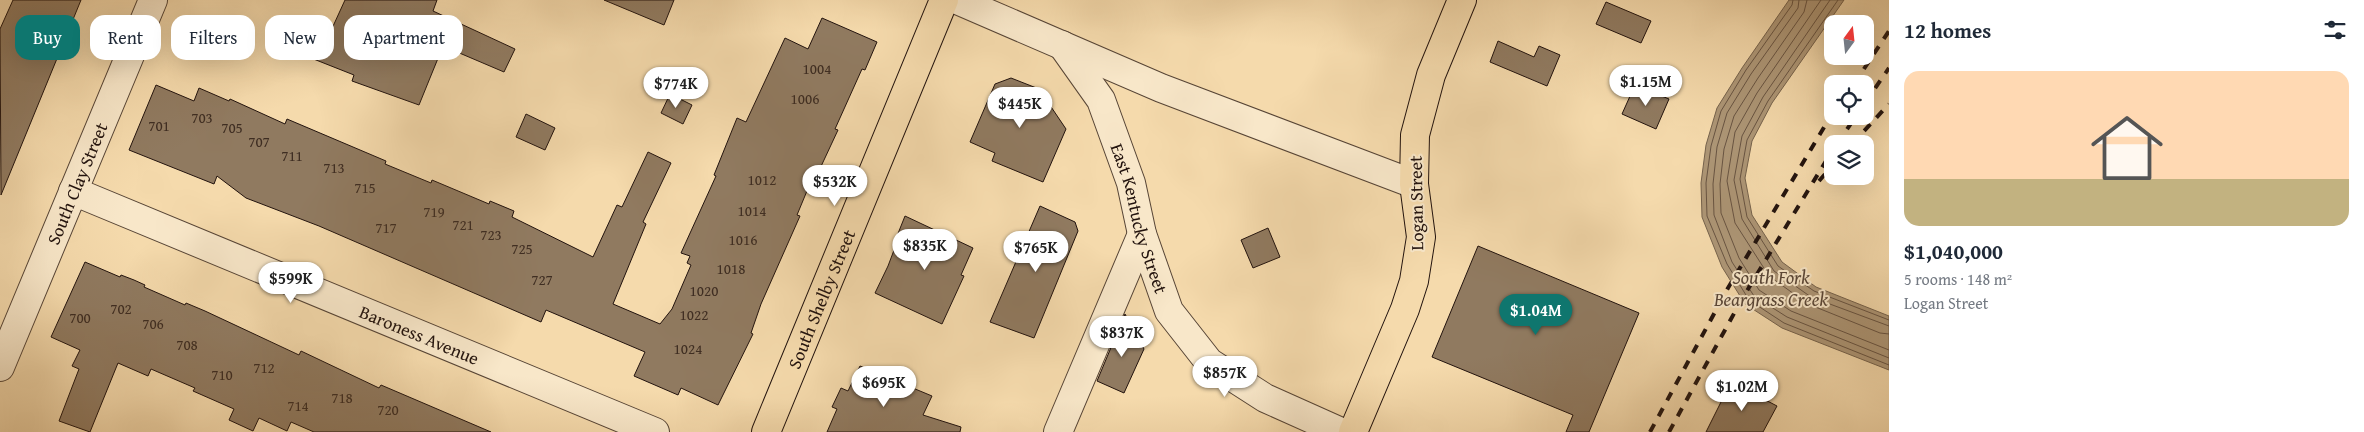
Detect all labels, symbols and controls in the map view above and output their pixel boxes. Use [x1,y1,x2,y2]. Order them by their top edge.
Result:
chip: Buy [15,15,80,60]
chip: Rent [90,15,161,60]
chip: Filters [171,15,255,60]
chip: New [265,15,334,60]
chip: Apartment [344,15,463,60]
north arrow [1824,15,1874,65]
map controls [1824,15,1874,185]
text: 12 homes [1904,15,1991,46]
icon: filters [2321,16,2349,44]
house number: 1004 [803,58,831,79]
pin: $1.15M [1605,64,1687,107]
pin: $774K [641,66,711,109]
text: $1.15M [1620,69,1672,93]
text: $774K [654,71,698,95]
button: locate [1824,75,1874,125]
pin: $445K [985,86,1055,129]
house number: 1006 [791,88,819,109]
text: $445K [998,91,1042,115]
icon: home [2082,103,2172,193]
house number: 703 [191,107,213,128]
house number: 701 [148,115,170,136]
house number: 705 [221,117,243,138]
street label: South Clay Street [39,118,114,249]
house number: 707 [248,131,270,152]
button: layers [1824,135,1874,185]
street label: East Kentucky Street [1104,139,1175,298]
house number: 711 [281,145,303,166]
street label: Logan Street [1402,155,1430,251]
house number: 713 [323,157,345,178]
pin: $532K [800,164,870,207]
house number: 1012 [748,169,776,190]
text: $532K [813,169,857,193]
house number: 715 [354,177,376,198]
house number: 1014 [738,200,766,221]
house number: 719 [423,201,445,222]
house number: 721 [452,214,474,235]
house number: 717 [375,217,397,238]
house number: 723 [480,224,502,245]
street label: South Shelby Street [780,225,862,373]
pin: $835K [890,228,960,271]
house number: 1016 [729,229,757,250]
pin: $765K [1001,230,1071,273]
text: $835K [903,233,947,257]
text: $765K [1014,235,1058,259]
text: $1,040,000 [1904,236,2003,267]
house number: 725 [511,238,533,259]
house number: 1018 [717,258,745,279]
pin: $599K [256,262,326,304]
water label: South Fork Beargrass Creek [1713,263,1828,313]
text: $599K [269,266,313,290]
text: 5 rooms · 148 m² [1904,267,2012,291]
house number: 727 [531,269,553,290]
house number: 1020 [690,280,718,301]
text: Logan Street [1904,291,1988,315]
pin: $1.04M [1495,294,1577,336]
house number: 702 [110,298,132,319]
street label: Baroness Avenue [356,298,483,371]
text: $1.04M [1510,298,1562,322]
house number: 1022 [680,304,708,325]
house number: 700 [69,307,91,328]
house number: 706 [142,313,164,334]
pin: $837K [1087,316,1157,358]
text: $837K [1100,320,1144,344]
house number: 708 [176,334,198,355]
house number: 1024 [674,338,702,359]
pin: $857K [1190,356,1260,398]
house number: 712 [253,357,275,378]
text: $857K [1203,360,1247,384]
house number: 710 [211,364,233,385]
pin: $695K [849,366,919,408]
text: $695K [862,370,906,394]
pin: $1.02M [1701,370,1783,412]
text: $1.02M [1716,374,1768,398]
house number: 718 [331,387,353,408]
house number: 714 [287,395,309,416]
house number: 720 [377,399,399,420]

